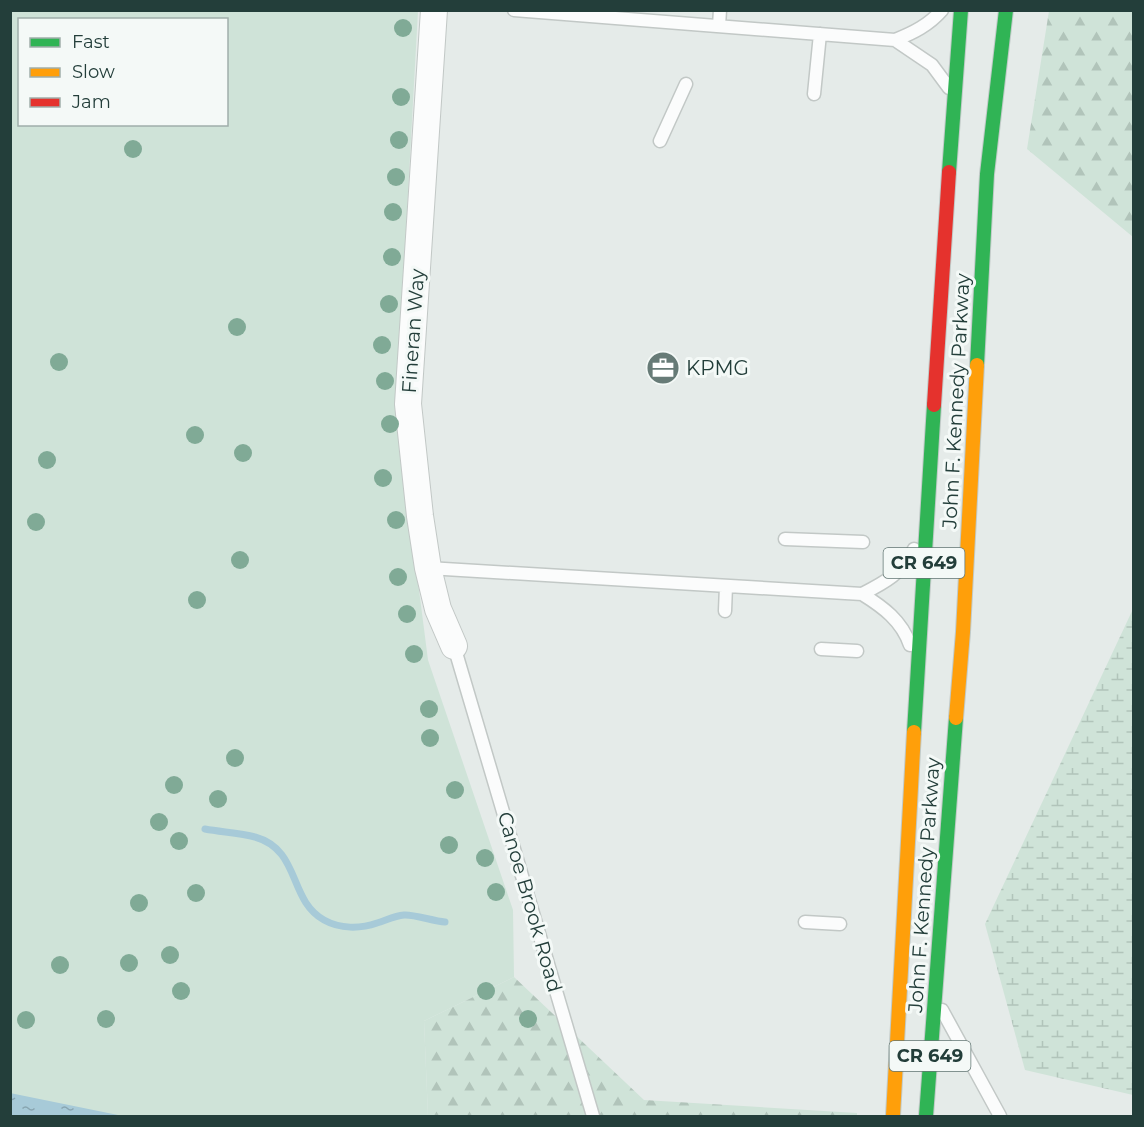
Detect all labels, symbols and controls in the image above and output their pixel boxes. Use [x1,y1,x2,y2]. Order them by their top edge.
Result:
legend [18,18,228,126]
text: Fast [72,31,110,53]
text: Slow [72,61,115,83]
text: Jam [71,91,111,113]
street label: Fineran Way [397,268,429,394]
street label: John F. Kennedy Parkway [937,272,975,530]
office icon: KPMG [645,350,681,386]
place label: KPMG [686,356,749,380]
road number: CR 649 [884,548,964,578]
street label: John F. Kennedy Parkway [903,756,945,1014]
street label: Canoe Brook Road [493,809,567,995]
road number: CR 649 [890,1041,970,1071]

